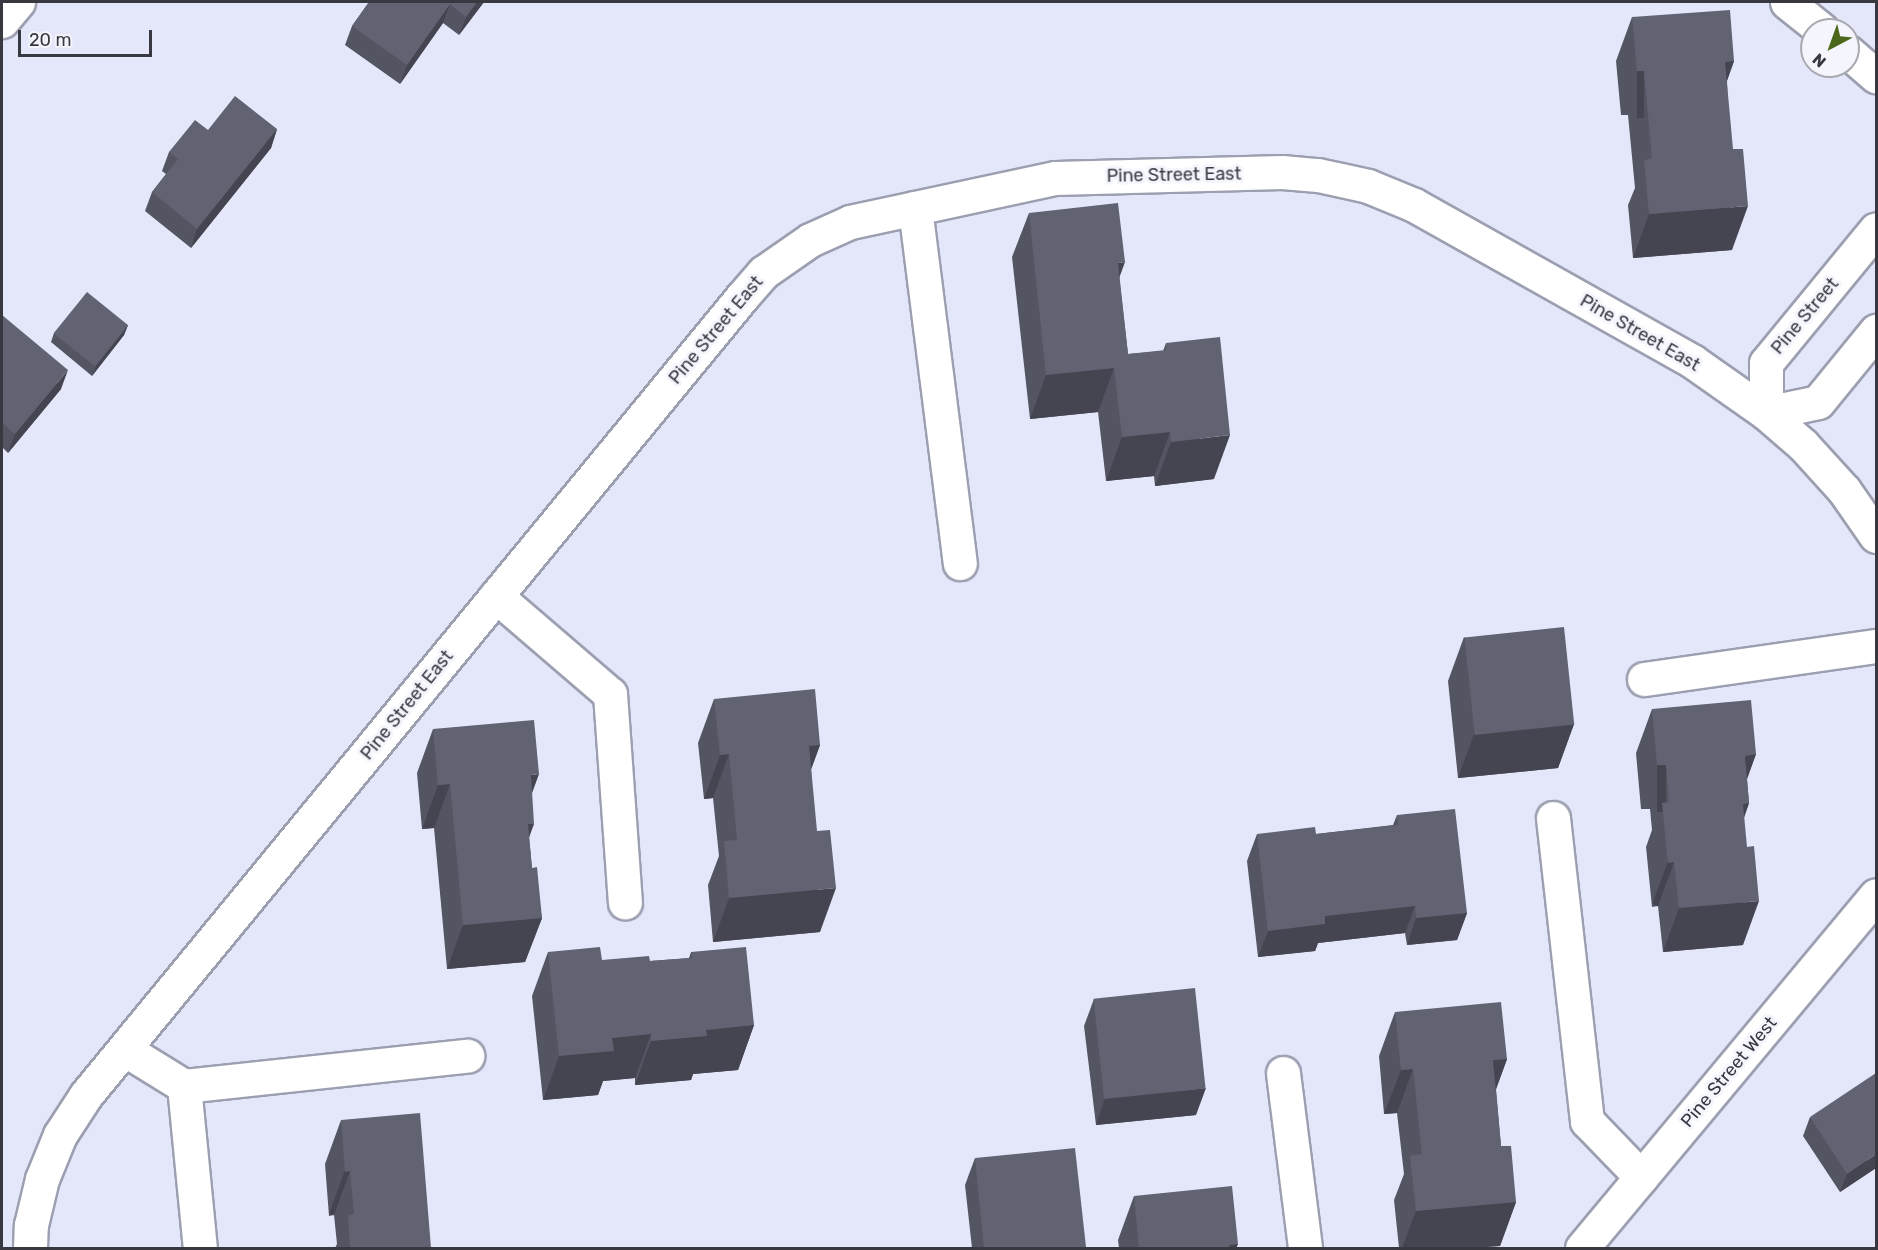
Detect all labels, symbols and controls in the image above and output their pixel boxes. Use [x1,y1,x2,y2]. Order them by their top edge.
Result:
scale bar [21,18,154,56]
north arrow [1800,18,1860,78]
text: 20 m [29,29,71,51]
text: N [1809,50,1830,71]
street label: Pine Street East [1106,163,1242,187]
street label: Pine Street East [664,271,768,389]
street label: Pine Street [1767,273,1843,359]
street label: Pine Street East [1576,290,1704,376]
street label: Pine Street East [356,646,458,764]
street label: Pine Street West [1676,1012,1782,1132]

